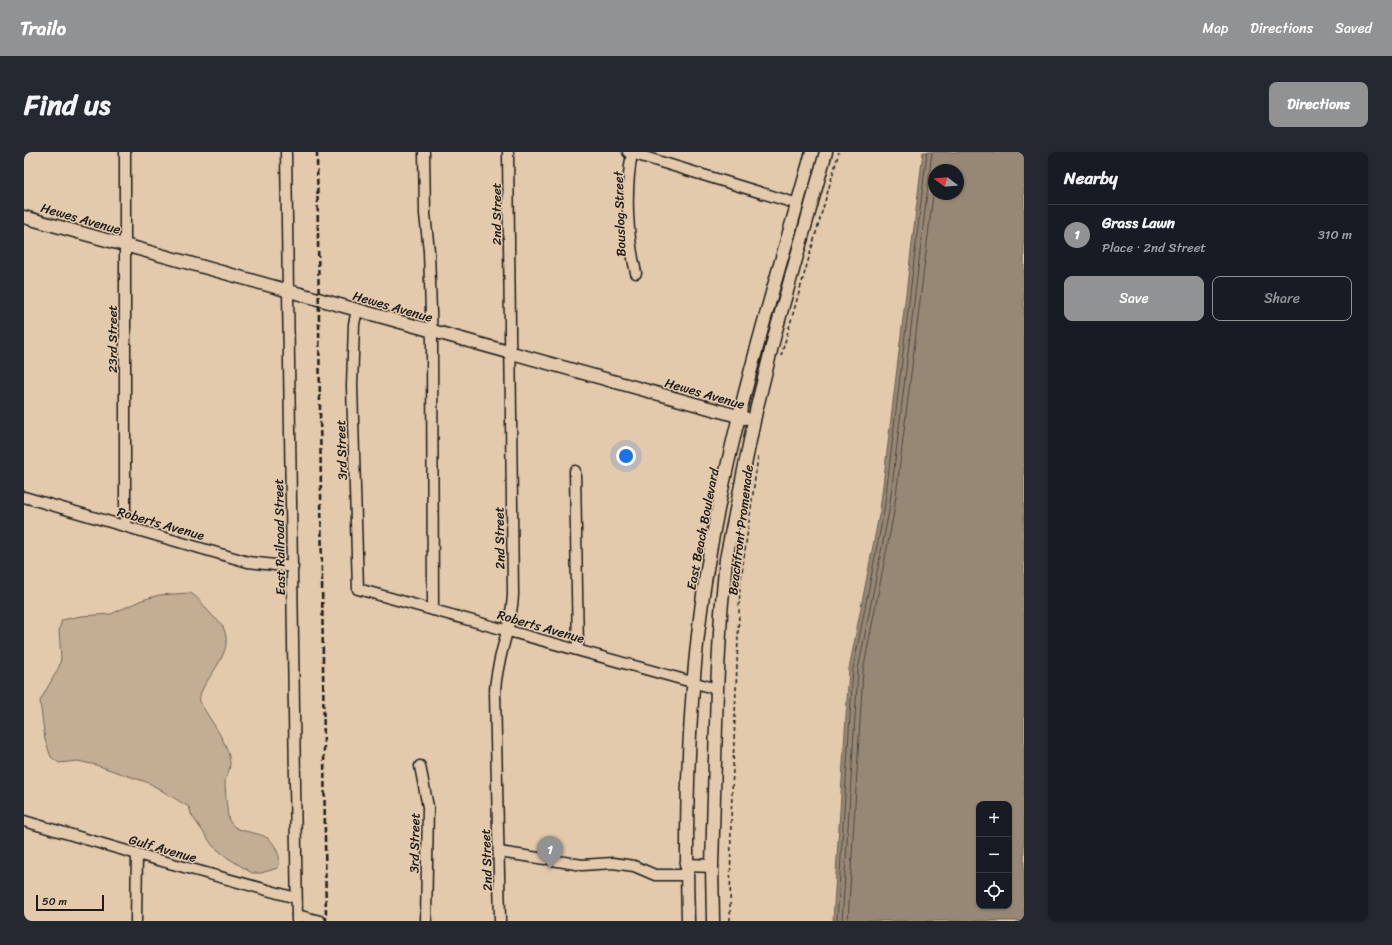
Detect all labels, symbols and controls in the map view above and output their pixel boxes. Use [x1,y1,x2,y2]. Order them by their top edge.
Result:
text: Trailo [20,12,66,45]
text: Map [1202,16,1228,41]
text: Directions [1250,16,1313,41]
text: Saved [1335,16,1372,41]
text: Find us [24,80,111,129]
button: Directions [1269,82,1368,127]
text: Nearby [1064,163,1118,193]
north arrow [928,164,964,200]
street label: Bouslog Street [606,170,632,257]
street label: 2nd Street [485,182,508,245]
street label: Hewes Avenue [38,196,124,241]
text: Grass Lawn [1102,210,1175,236]
text: 1 [1074,223,1080,246]
text: 310 m [1318,223,1352,246]
text: Place · 2nd Street [1102,236,1206,259]
button: Save [1064,276,1204,321]
button: Share [1212,276,1352,321]
street label: Hewes Avenue [350,284,436,329]
street label: 23rd Street [101,305,124,373]
street label: Hewes Avenue [662,371,748,416]
street label: 3rd Street [329,419,354,481]
your location [616,446,636,466]
street label: Beachfront Promenade [721,463,760,597]
street label: East Beach Boulevard [679,465,726,592]
street label: East Railroad Street [267,478,292,595]
street label: Roberts Avenue [115,500,207,547]
street label: 2nd Street [487,506,512,569]
street label: Roberts Avenue [495,603,587,650]
map controls [976,801,1012,909]
button: + [976,801,1012,837]
street label: 3rd Street [402,812,427,873]
street label: Gulf Avenue [126,828,200,869]
street label: 2nd Street [474,828,499,892]
pin: 1 [537,836,563,869]
button: − [976,837,1012,873]
button: locate [976,873,1012,909]
text: 50 m [42,892,67,911]
scale bar [36,893,104,912]

